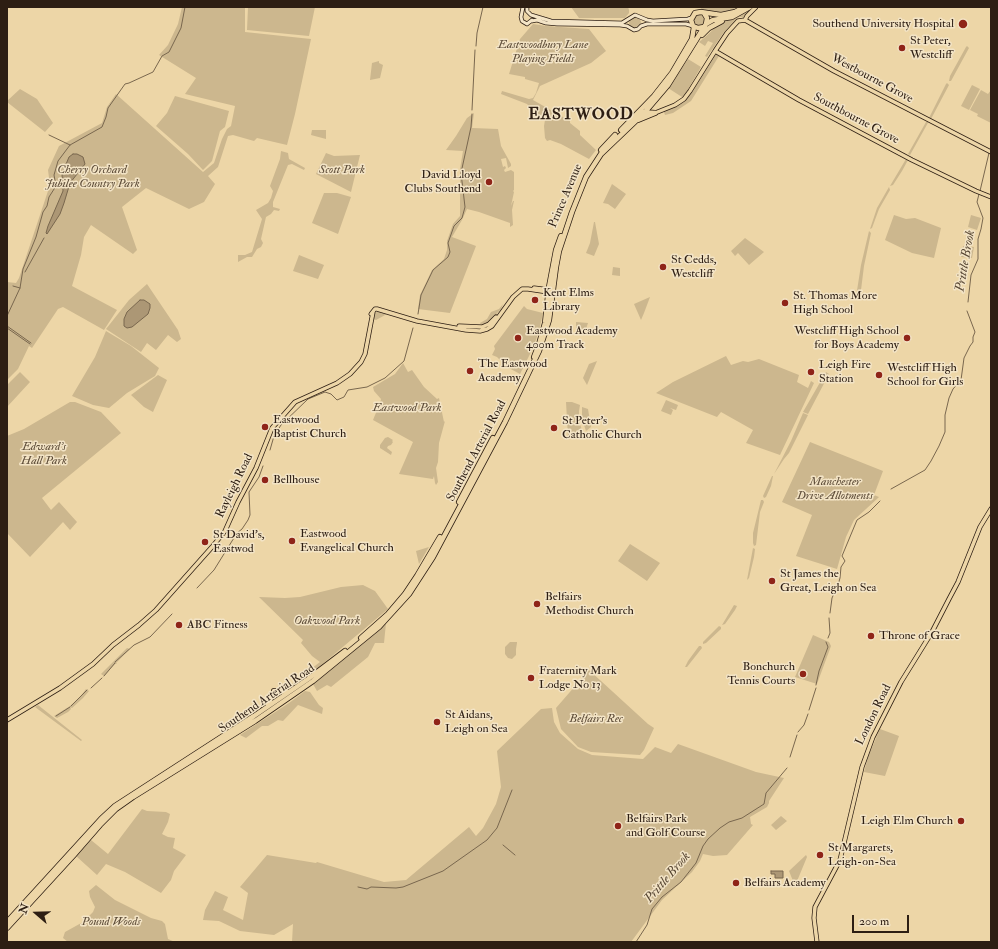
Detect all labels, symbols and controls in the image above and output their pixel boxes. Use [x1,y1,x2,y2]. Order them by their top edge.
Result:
place label: Southend University Hospital [812,17,954,31]
marker: Southend University Hospital [957,18,969,30]
place label: St Peter, Westcliff [910,34,952,62]
park label: Eastwoodbury Lane Playing Fields [498,38,588,66]
marker: St Peter, Westcliff [897,43,907,53]
street label: Westbourne Grove [829,51,915,107]
street label: Southbourne Grove [811,90,901,148]
district label: EASTWOOD [528,106,634,126]
street label: Prince Avenue [546,162,586,230]
park label: Cherry Orchard Jubilee Country Park [44,163,140,191]
park label: Scott Park [319,163,365,177]
place label: David Lloyd Clubs Southend [405,168,481,196]
marker: David Lloyd Clubs Southend [484,177,494,187]
water label: Prittle Brook [953,229,979,293]
place label: St Cedds, Westcliff [671,253,717,281]
marker: St Cedds, Westcliff [658,262,668,272]
place label: Kent Elms Library [543,286,594,314]
place label: St. Thomas More High School [793,289,877,317]
marker: Kent Elms Library [530,295,540,305]
marker: St. Thomas More High School [780,298,790,308]
place label: Eastwood Academy 400m Track [526,324,618,352]
place label: Westcliff High School for Boys Academy [794,324,899,352]
marker: Eastwood Academy 400m Track [513,333,523,343]
marker: Westcliff High School for Boys Academy [902,333,912,343]
place label: The Eastwood Academy [478,357,547,385]
place label: Leigh Fire Station [819,358,871,386]
place label: Westcliff High School for Girls [887,361,963,389]
marker: The Eastwood Academy [465,366,475,376]
marker: Leigh Fire Station [806,367,816,377]
marker: Westcliff High School for Girls [874,370,884,380]
street label: Southend Arterial Road [444,398,510,504]
park label: Eastwood Park [372,401,442,415]
place label: Eastwood Baptist Church [273,413,346,441]
place label: St Peter's Catholic Church [562,414,642,442]
marker: Eastwood Baptist Church [260,422,270,432]
marker: St Peter's Catholic Church [549,423,559,433]
park label: Edward's Hall Park [21,440,67,468]
street label: Rayleigh Road [213,452,257,520]
place label: Bellhouse [273,473,319,487]
marker: Bellhouse [260,475,270,485]
park label: Manchester Drive Allotments [797,475,873,503]
place label: Eastwood Evangelical Church [300,527,394,555]
place label: St David's, Eastwod [213,528,265,556]
marker: Eastwood Evangelical Church [287,536,297,546]
marker: St David's, Eastwod [200,537,210,547]
place label: St James the Great, Leigh on Sea [780,567,876,595]
marker: St James the Great, Leigh on Sea [767,576,777,586]
place label: Belfairs Methodist Church [545,590,634,618]
marker: Belfairs Methodist Church [532,599,542,609]
park label: Oakwood Park [294,614,360,628]
place label: ABC Fitness [187,618,248,632]
marker: ABC Fitness [174,620,184,630]
place label: Throne of Grace [879,629,960,643]
marker: Throne of Grace [866,631,876,641]
place label: Bonchurch Tennis Courts [727,660,795,688]
street label: Southend Arterial Road [216,662,318,736]
place label: Fraternity Mark Lodge No 13 [539,664,617,692]
marker: Bonchurch Tennis Courts [798,669,808,679]
marker: Fraternity Mark Lodge No 13 [526,673,536,683]
street label: London Road [853,682,895,748]
place label: St Aidans, Leigh on Sea [445,708,508,736]
park label: Belfairs Rec [569,712,623,726]
marker: St Aidans, Leigh on Sea [432,717,442,727]
place label: Belfairs Park and Golf Course [626,812,705,840]
place label: Leigh Elm Church [861,814,953,828]
marker: Leigh Elm Church [956,816,966,826]
marker: Belfairs Park and Golf Course [613,821,623,831]
place label: St Margarets, Leigh-on-Sea [828,841,896,869]
water label: Prittle Brook [642,849,694,907]
marker: St Margarets, Leigh-on-Sea [815,850,825,860]
place label: Belfairs Academy [744,876,826,890]
marker: Belfairs Academy [731,878,741,888]
north arrow [16,893,56,933]
text: N [16,902,32,916]
scale bar [854,907,911,933]
text: 200 m [859,914,889,929]
park label: Pound Woods [82,915,140,929]

